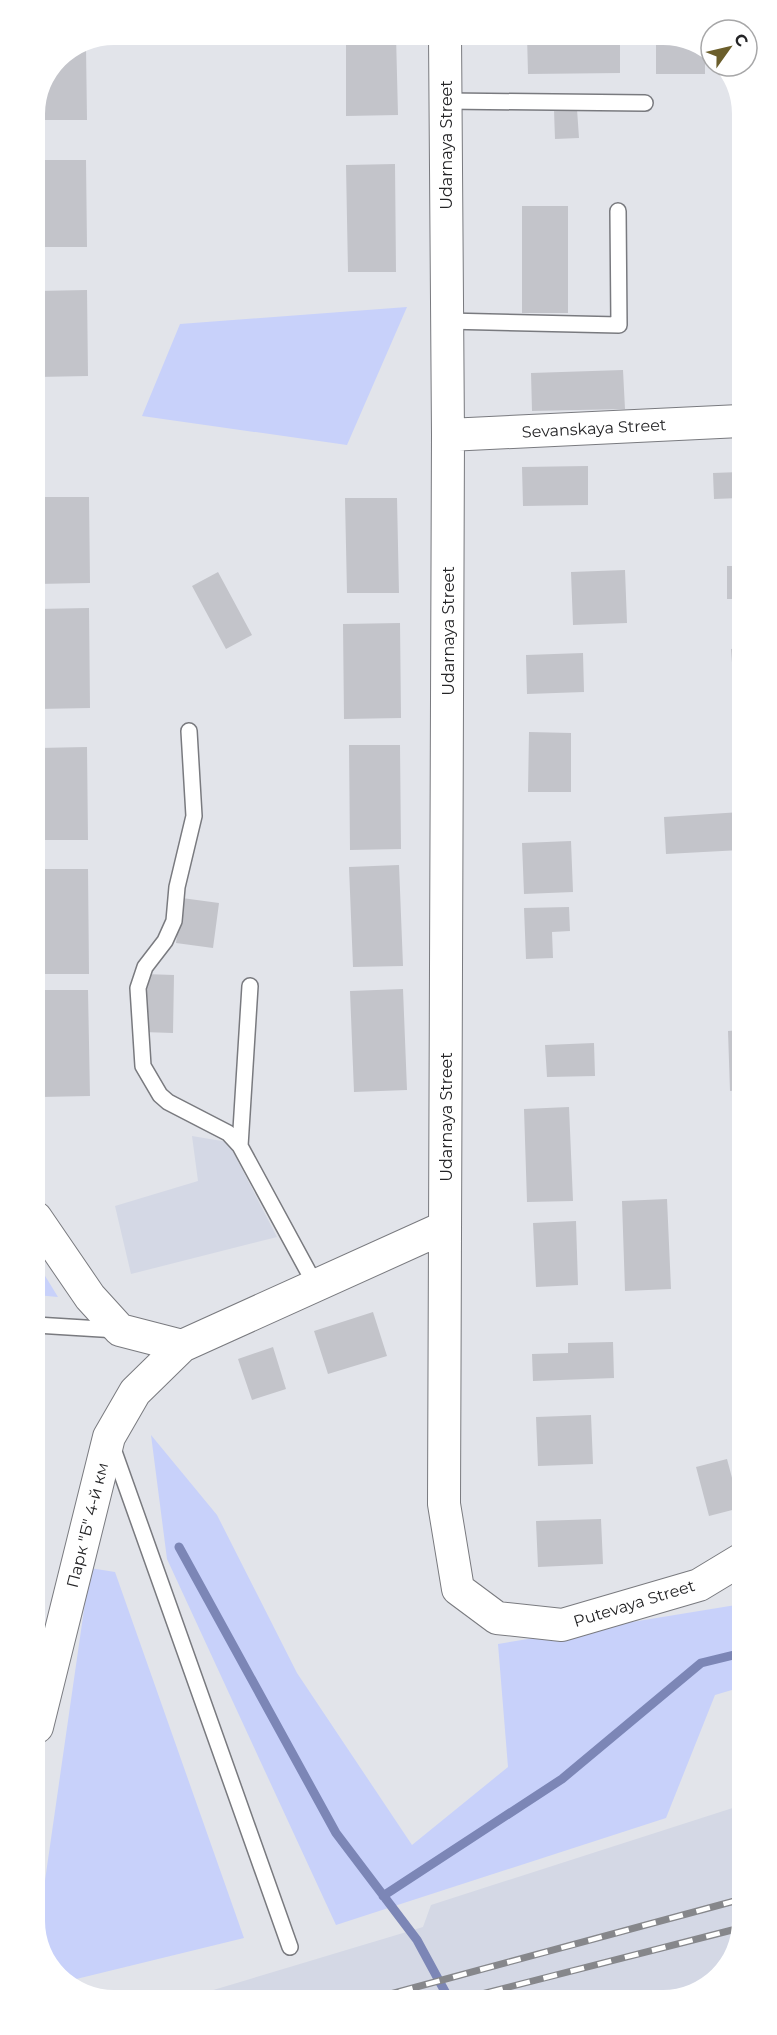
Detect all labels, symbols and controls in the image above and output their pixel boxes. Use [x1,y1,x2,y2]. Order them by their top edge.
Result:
north arrow [699,18,759,78]
text: С [730,30,752,50]
street label: Udarnaya Street [437,80,456,210]
street label: Sevanskaya Street [521,415,667,442]
street label: Udarnaya Street [439,566,458,696]
street label: Udarnaya Street [437,1052,456,1182]
street label: Парк "Б" 4-й км [63,1461,112,1590]
street label: Putevaya Street [571,1576,698,1631]

